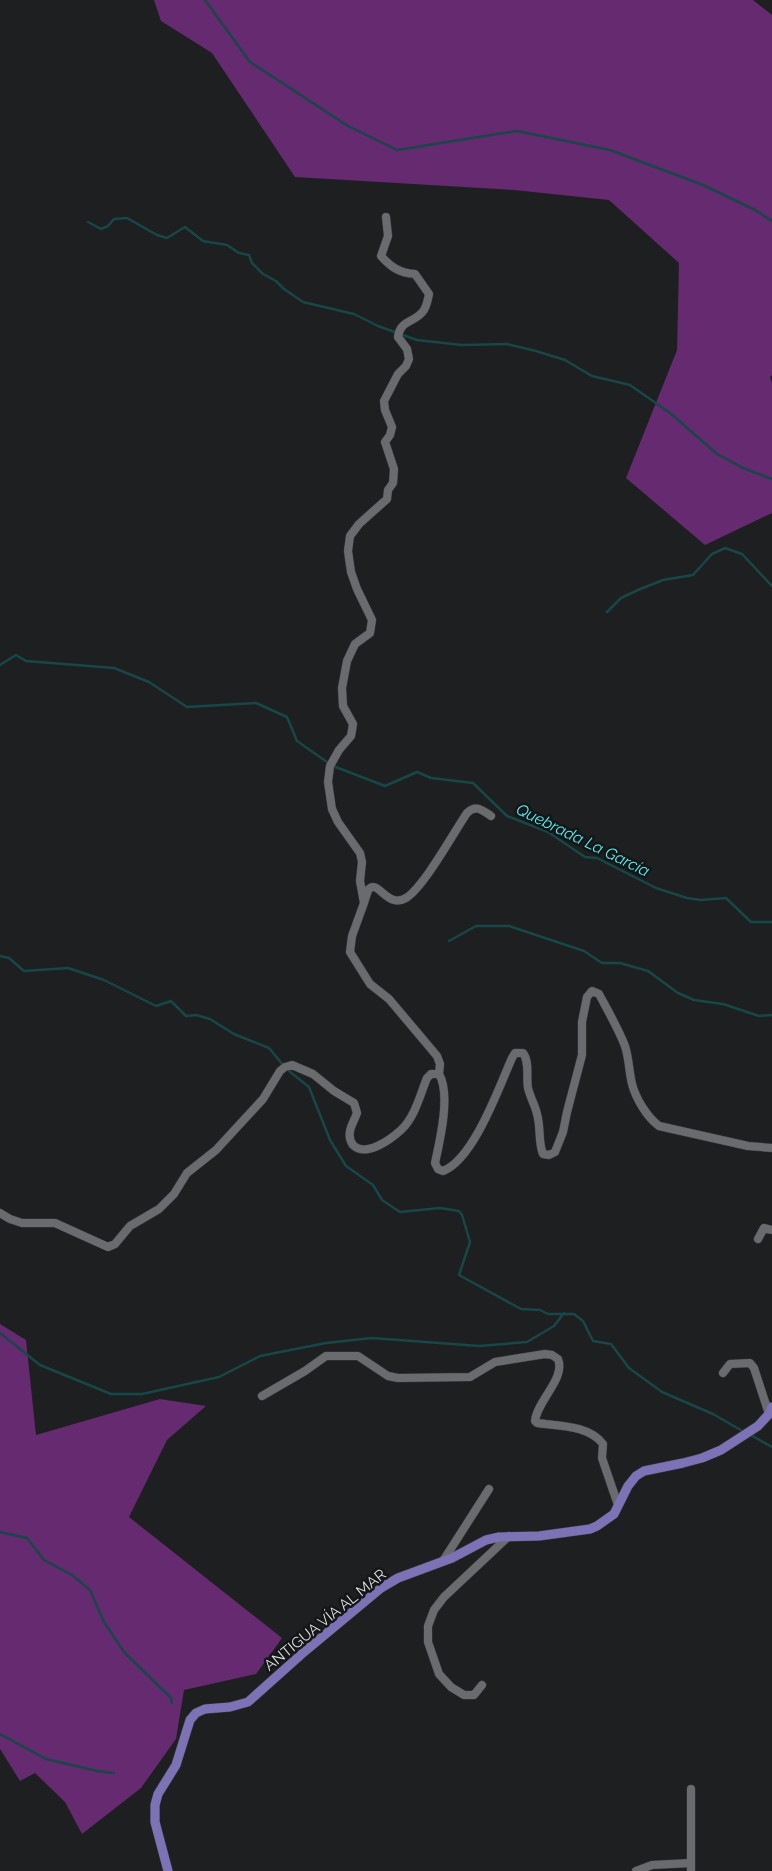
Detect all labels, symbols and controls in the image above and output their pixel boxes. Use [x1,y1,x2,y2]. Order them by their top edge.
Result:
water label: Quebrada La García [513,799,653,881]
street label: ANTIGUA VÍA AL MAR [260,1565,390,1675]

